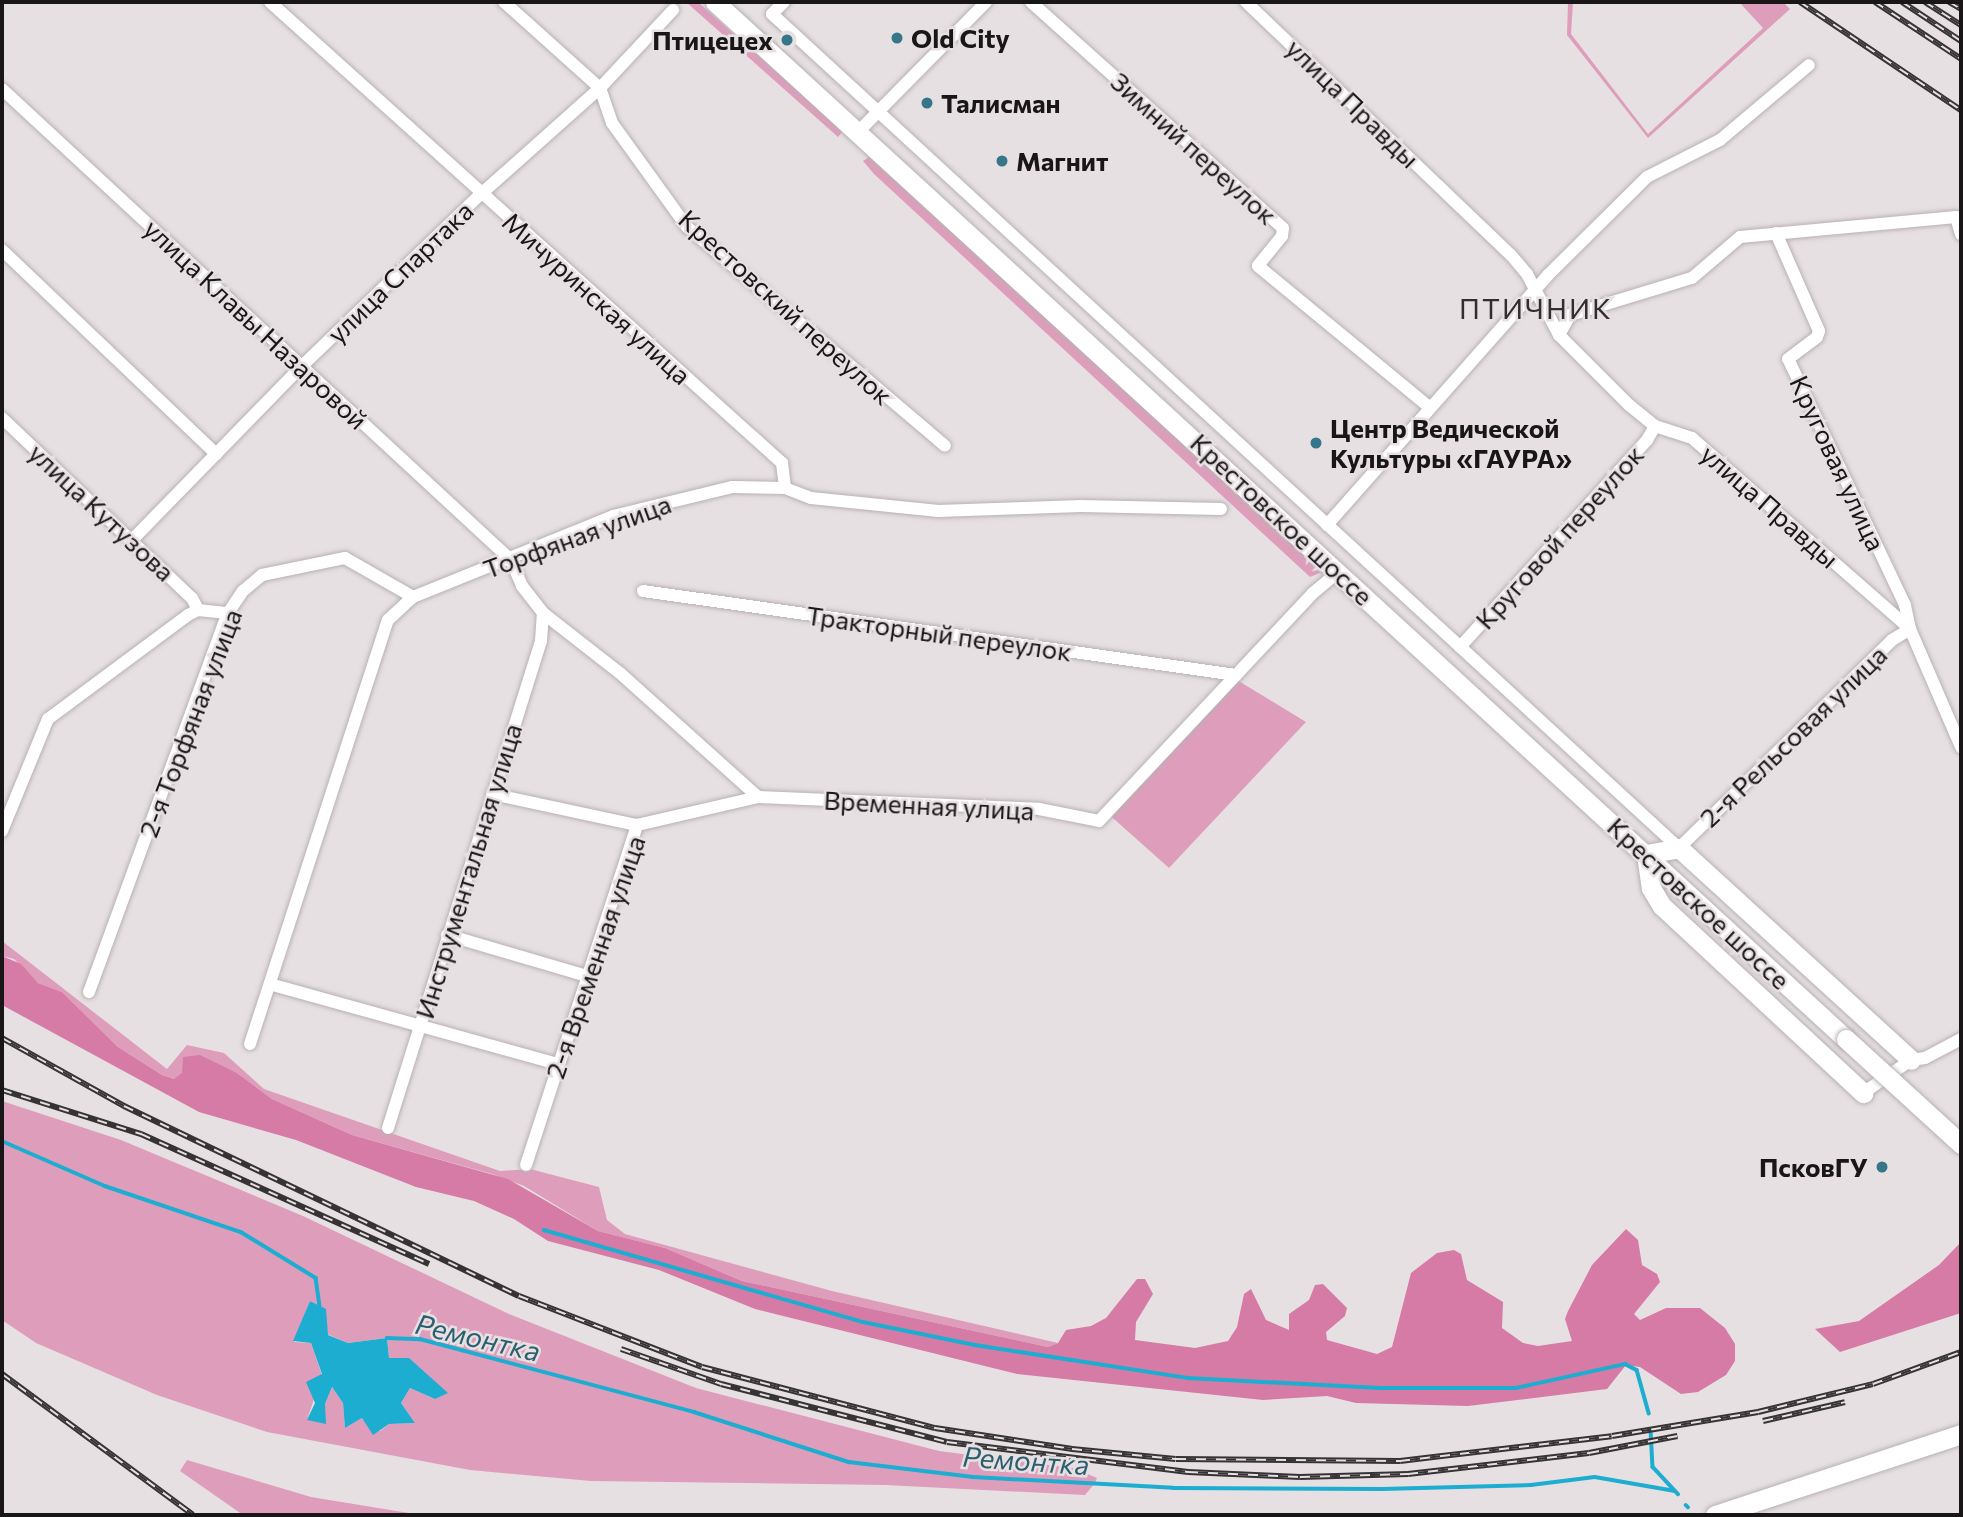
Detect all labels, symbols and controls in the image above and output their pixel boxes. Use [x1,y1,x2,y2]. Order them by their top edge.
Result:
place label: Old City [911,22,1010,54]
place label: Птицецех [652,24,773,56]
marker: Old City [889,30,905,46]
marker: Птицецех [779,32,795,48]
street label: улица Правды [1280,32,1426,174]
street label: Зимний переулок [1105,65,1283,231]
place label: Талисман [941,87,1061,119]
marker: Талисман [919,95,935,111]
place label: Магнит [1016,145,1109,177]
marker: Магнит [994,153,1010,169]
street label: улица Спартака [321,195,479,349]
street label: Крестовский переулок [673,203,899,411]
street label: Мичуринская улица [497,205,697,391]
street label: улица Клавы Назаровой [138,212,374,436]
district label: ПТИЧНИК [1460,291,1612,325]
street label: Круговая улица [1784,371,1892,555]
place label: Центр Ведической Культуры «ГАУРА» [1330,412,1572,474]
street label: Крестовское шоссе [1184,427,1380,611]
marker: Центр Ведической Культуры «ГАУРА» [1308,435,1324,451]
street label: улица Кутузова [23,437,181,587]
street label: улица Правды [1695,438,1845,574]
street label: Круговой переулок [1468,439,1650,635]
street label: Торфяная улица [479,488,675,584]
street label: Тракторный переулок [804,599,1074,667]
street label: 2-я Торфяная улица [132,605,248,841]
street label: 2-я Рельсовая улица [1693,639,1893,833]
street label: Инструментальная улица [408,720,528,1022]
street label: Временная улица [823,784,1035,826]
street label: Крестовское шоссе [1601,811,1797,995]
street label: 2-я Временная улица [539,831,651,1083]
place label: ПсковГУ [1759,1151,1868,1183]
marker: ПсковГУ [1874,1159,1890,1175]
water label: Ремонтка [412,1306,544,1368]
water label: Ремонтка [961,1439,1091,1481]

